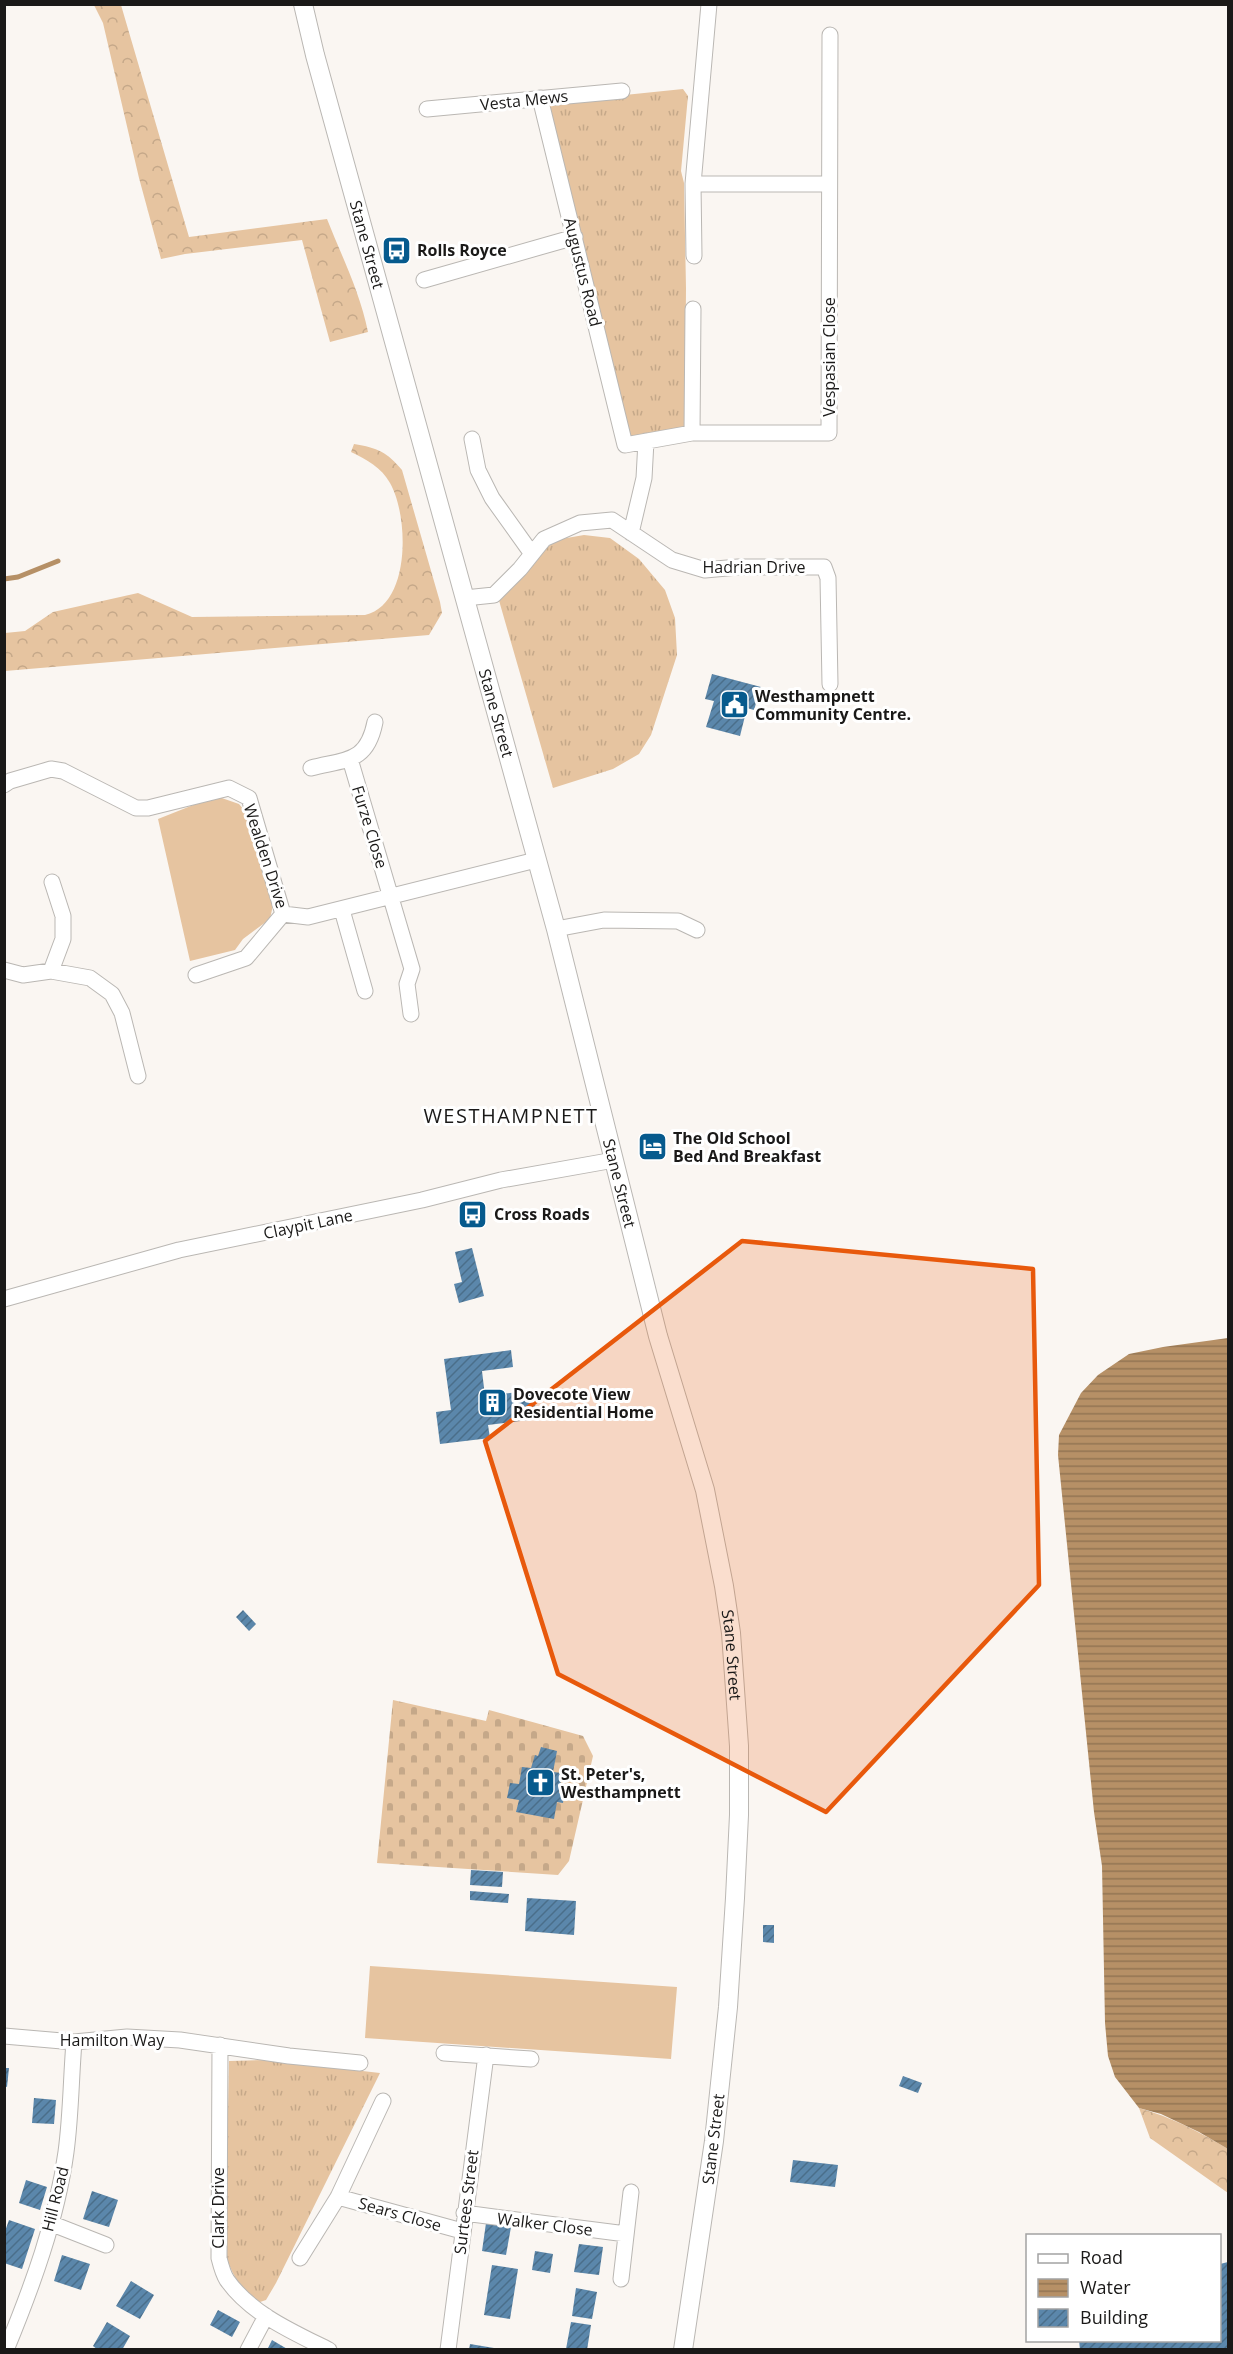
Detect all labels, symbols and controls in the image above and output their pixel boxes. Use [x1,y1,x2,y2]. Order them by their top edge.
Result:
street label: Vesta Mews [479,84,569,116]
street label: Stane Street [345,198,390,292]
street label: Augustus Road [559,215,607,329]
bus stop icon: Rolls Royce [380,234,412,266]
place label: Rolls Royce [417,239,507,261]
street label: Vespasian Close [818,297,840,417]
street label: Hadrian Drive [702,556,806,578]
street label: Stane Street [474,666,519,760]
place label: Westhampnett Community Centre. [755,685,911,725]
public building icon: Westhampnett Community Centre. [718,689,750,721]
street label: Furze Close [347,783,393,871]
street label: Wealden Drive [239,801,293,911]
district label: WESTHAMPNETT [423,1102,599,1129]
place label: The Old School Bed And Breakfast [673,1127,821,1167]
hotel icon: The Old School Bed And Breakfast [636,1131,668,1163]
street label: Stane Street [598,1136,641,1230]
bus stop icon: Cross Roads [457,1198,489,1230]
place label: Cross Roads [494,1203,590,1225]
street label: Claypit Lane [261,1204,355,1244]
place label: Dovecote View Residential Home [513,1383,654,1423]
building icon: Dovecote View Residential Home [476,1387,508,1419]
street label: Stane Street [717,1608,747,1701]
place label: St. Peter's, Westhampnett [561,1763,681,1803]
church icon: St. Peter's, Westhampnett [524,1767,556,1799]
street label: Hamilton Way [60,2029,165,2051]
street label: Stane Street [697,2092,729,2186]
street label: Surtees Street [449,2148,483,2256]
street label: Hill Road [36,2164,74,2234]
street label: Clark Drive [207,2167,229,2249]
street label: Sears Close [356,2192,444,2236]
street label: Walker Close [496,2207,594,2241]
legend [1026,2234,1221,2342]
text: Road [1080,2245,1123,2269]
text: Water [1080,2275,1131,2299]
text: Building [1080,2305,1148,2329]

